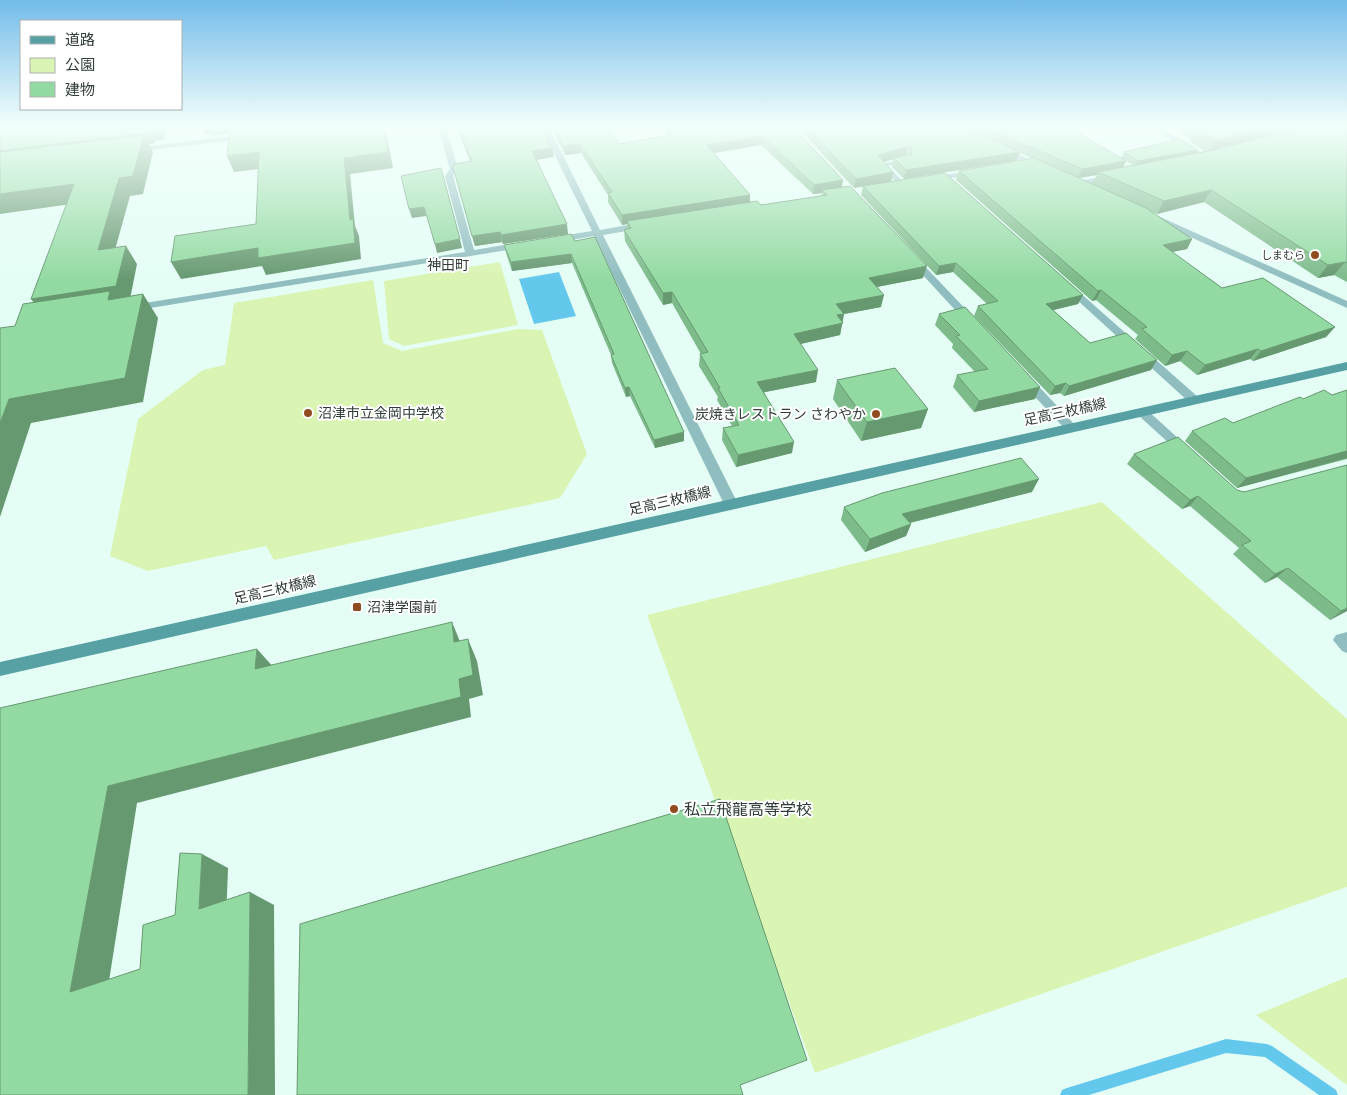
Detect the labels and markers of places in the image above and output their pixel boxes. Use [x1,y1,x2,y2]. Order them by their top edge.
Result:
place label: しまむら [1261,249,1305,262]
marker: しまむら [1309,249,1321,261]
place label: 沼津市立金岡中学校 [318,405,444,422]
place label: 炭焼きレストラン さわやか [695,406,866,423]
marker: 沼津市立金岡中学校 [302,407,314,419]
marker: 炭焼きレストラン さわやか [870,408,882,420]
place label: 沼津学園前 [367,599,437,616]
marker: 沼津学園前 [351,601,363,613]
place label: 私立飛龍高等学校 [684,800,812,819]
marker: 私立飛龍高等学校 [668,803,680,815]

